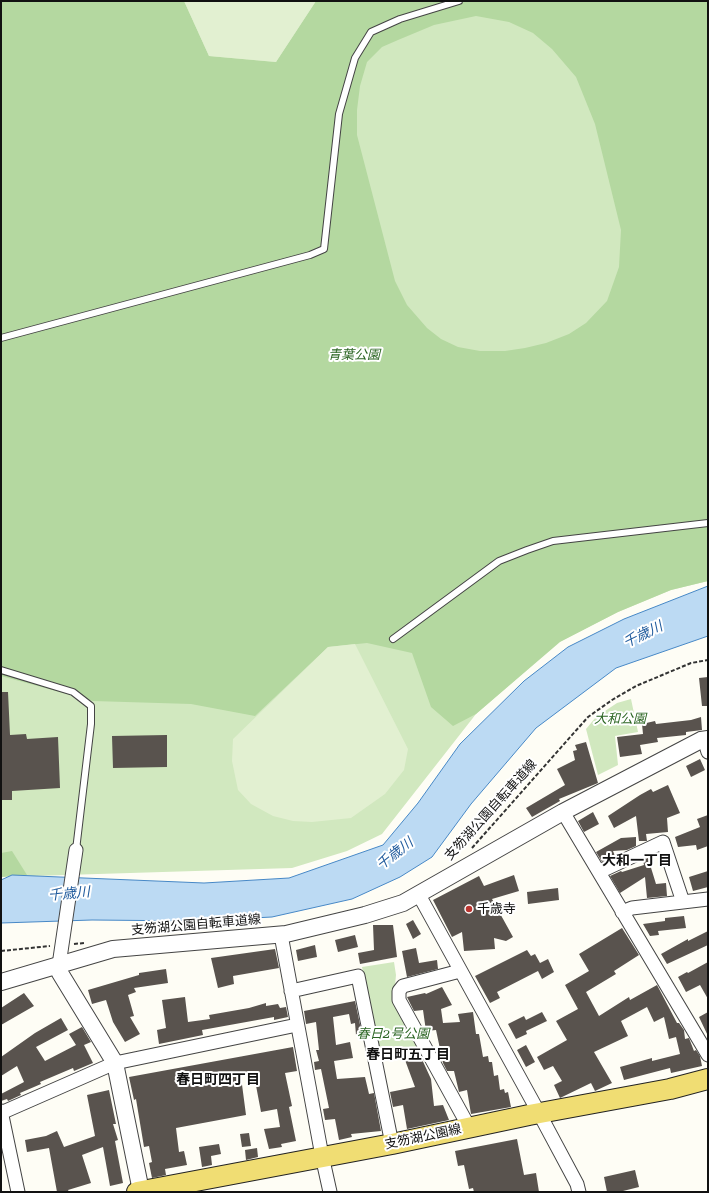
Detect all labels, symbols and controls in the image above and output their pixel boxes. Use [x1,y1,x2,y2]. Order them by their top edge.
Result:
park label: 青葉公園 [328,347,380,363]
water label: 千歳川 [620,618,666,652]
park label: 大和公園 [594,711,646,727]
street label: 支笏湖公園自転車道線 [442,756,540,864]
water label: 千歳川 [373,834,417,874]
district label: 大和一丁目 [602,853,672,869]
water label: 千歳川 [47,884,91,904]
place label: 千歳寺 [477,901,516,917]
marker: 千歳寺 [464,904,474,914]
street label: 支笏湖公園自転車道線 [131,912,261,938]
park label: 春日2号公園 [357,1026,429,1042]
district label: 春日町五丁目 [366,1047,450,1063]
district label: 春日町四丁目 [176,1072,260,1088]
street label: 支笏湖公園線 [383,1121,463,1153]

